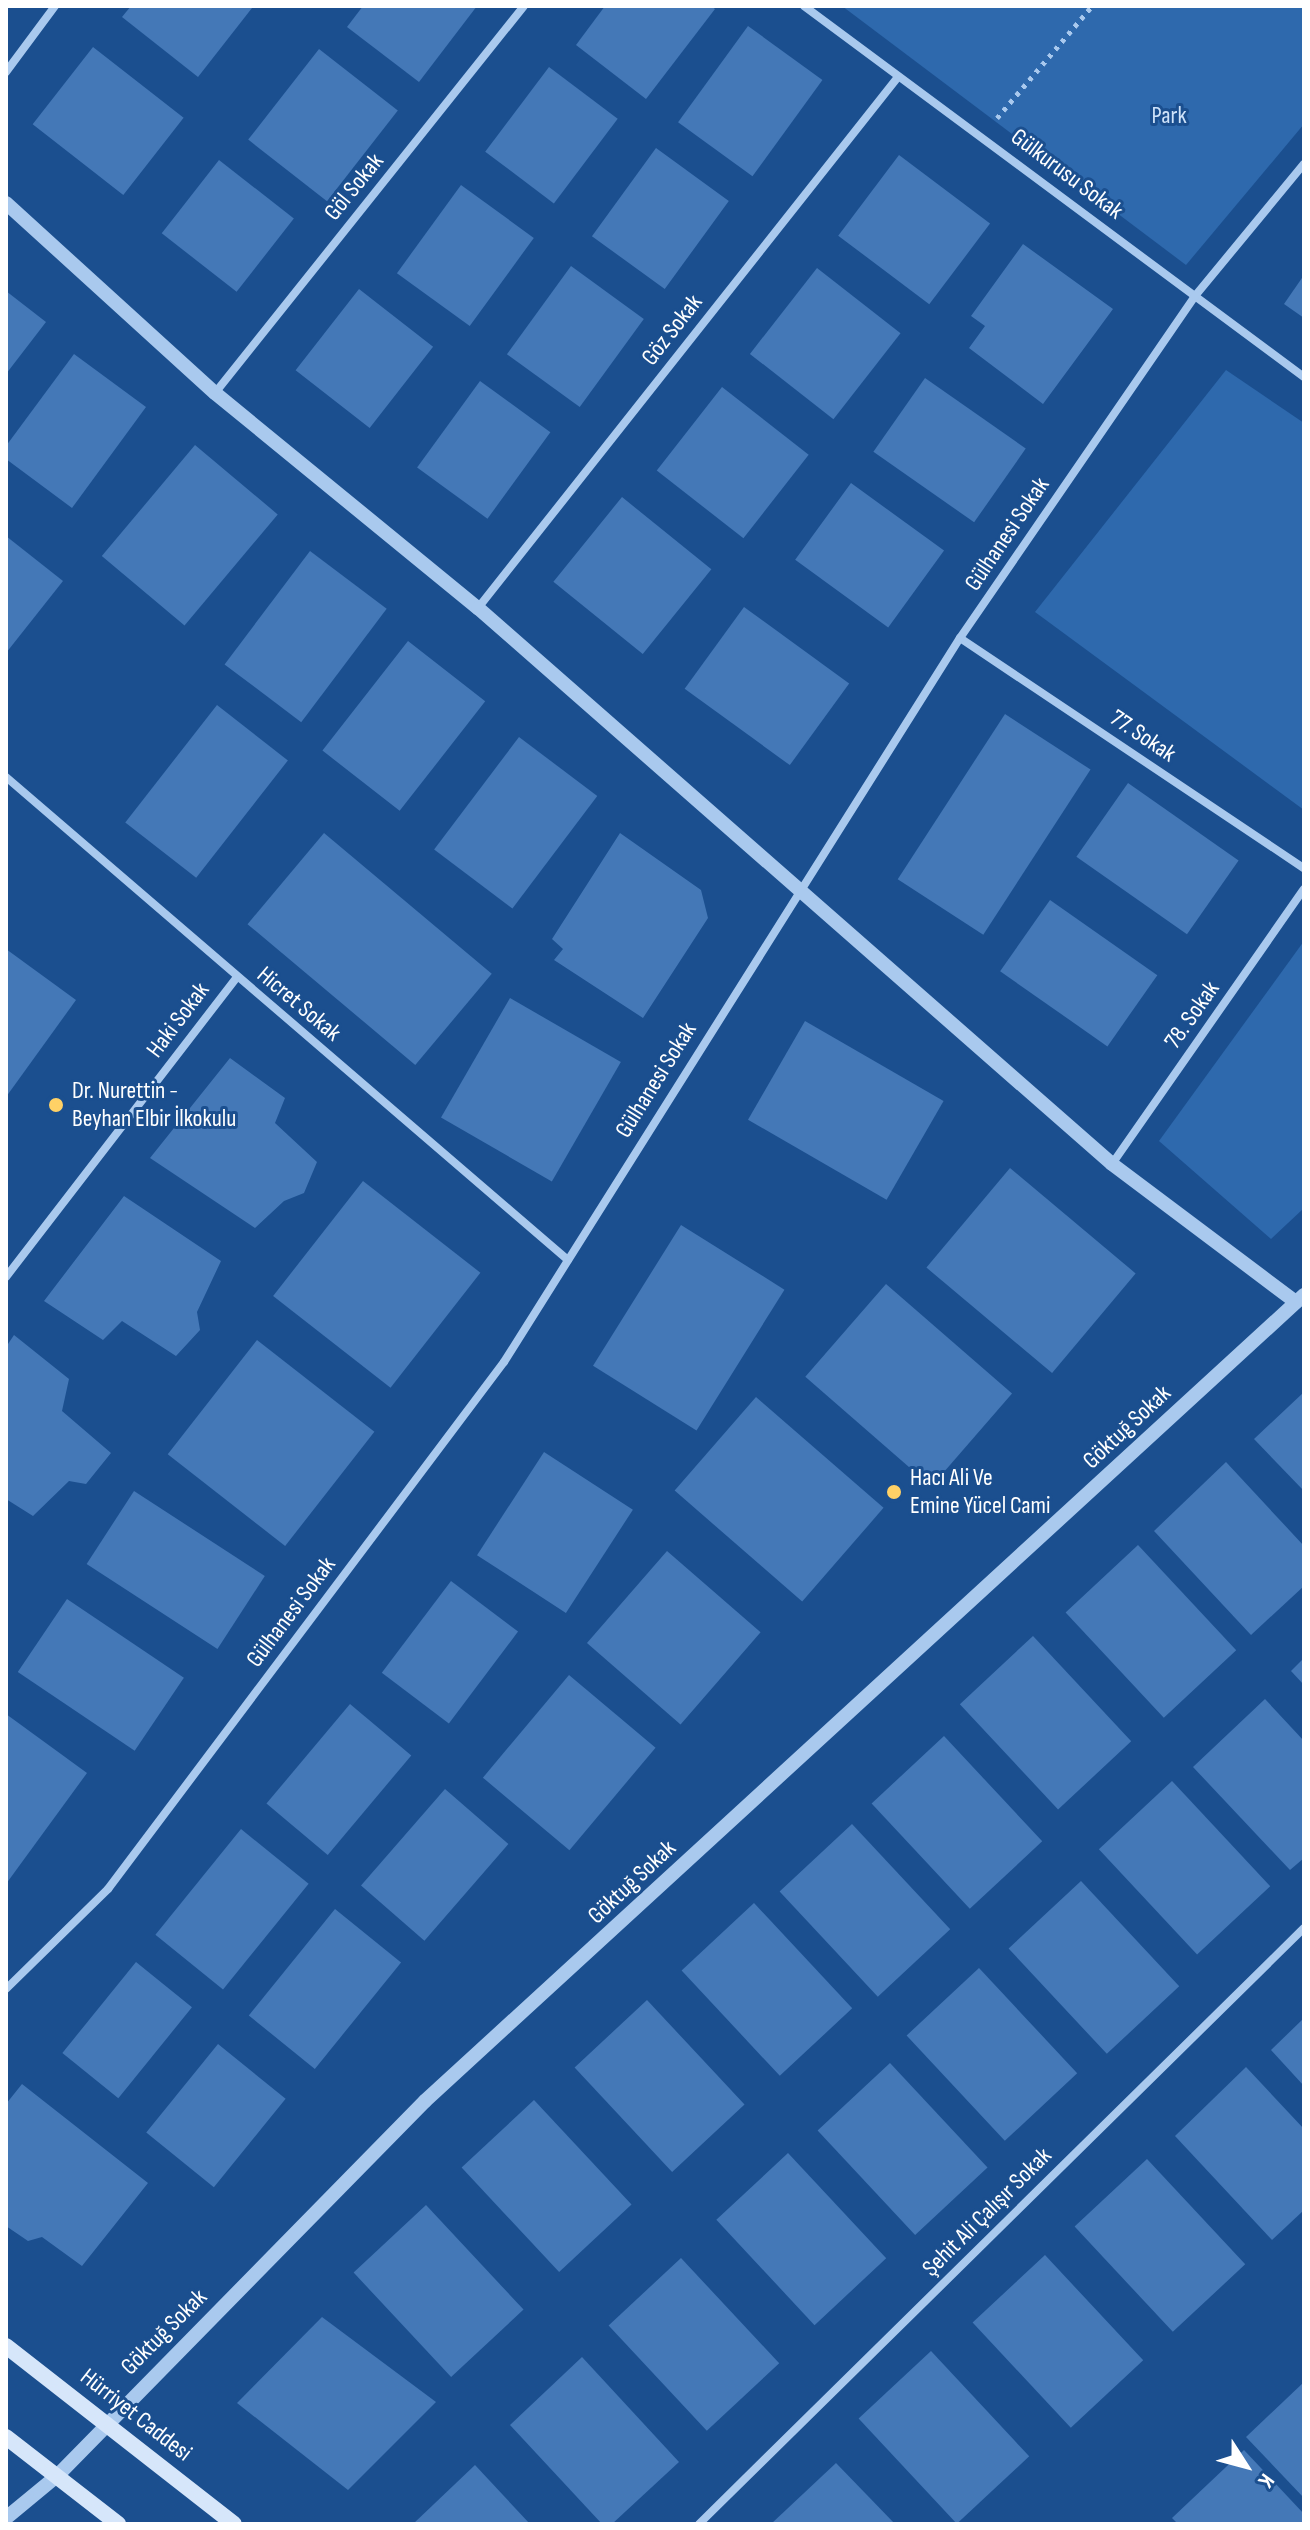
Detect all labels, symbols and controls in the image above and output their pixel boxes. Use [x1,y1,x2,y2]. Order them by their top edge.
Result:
park label: Park [1151,102,1187,130]
street label: Gülkurusu Sokak [1005,123,1129,225]
street label: Göl Sokak [318,148,390,226]
street label: Göz Sokak [635,289,709,371]
street label: Gülhanesi Sokak [959,472,1055,596]
street label: 77. Sokak [1105,704,1181,768]
street label: Hicret Sokak [251,960,347,1048]
street label: 78. Sokak [1158,976,1226,1054]
street label: Haki Sokak [140,977,216,1063]
street label: Gülhanesi Sokak [609,1017,703,1143]
place label: Dr. Nurettin - Beyhan Elbir İlkokulu [72,1077,236,1133]
marker: Dr. Nurettin - Beyhan Elbir İlkokulu [47,1096,65,1114]
street label: Göktuğ Sokak [1077,1379,1177,1475]
place label: Hacı Ali Ve Emine Yücel Cami [910,1464,1050,1520]
marker: Hacı Ali Ve Emine Yücel Cami [885,1483,903,1501]
street label: Gülhanesi Sokak [240,1551,342,1673]
street label: Göktuğ Sokak [582,1834,682,1930]
street label: Şehit Ali Çalışır Sokak [916,2141,1058,2283]
street label: Göktuğ Sokak [115,2283,213,2381]
street label: Hürriyet Caddesi [75,2363,197,2467]
north arrow [1206,2426,1286,2506]
text: K [1252,2468,1280,2493]

